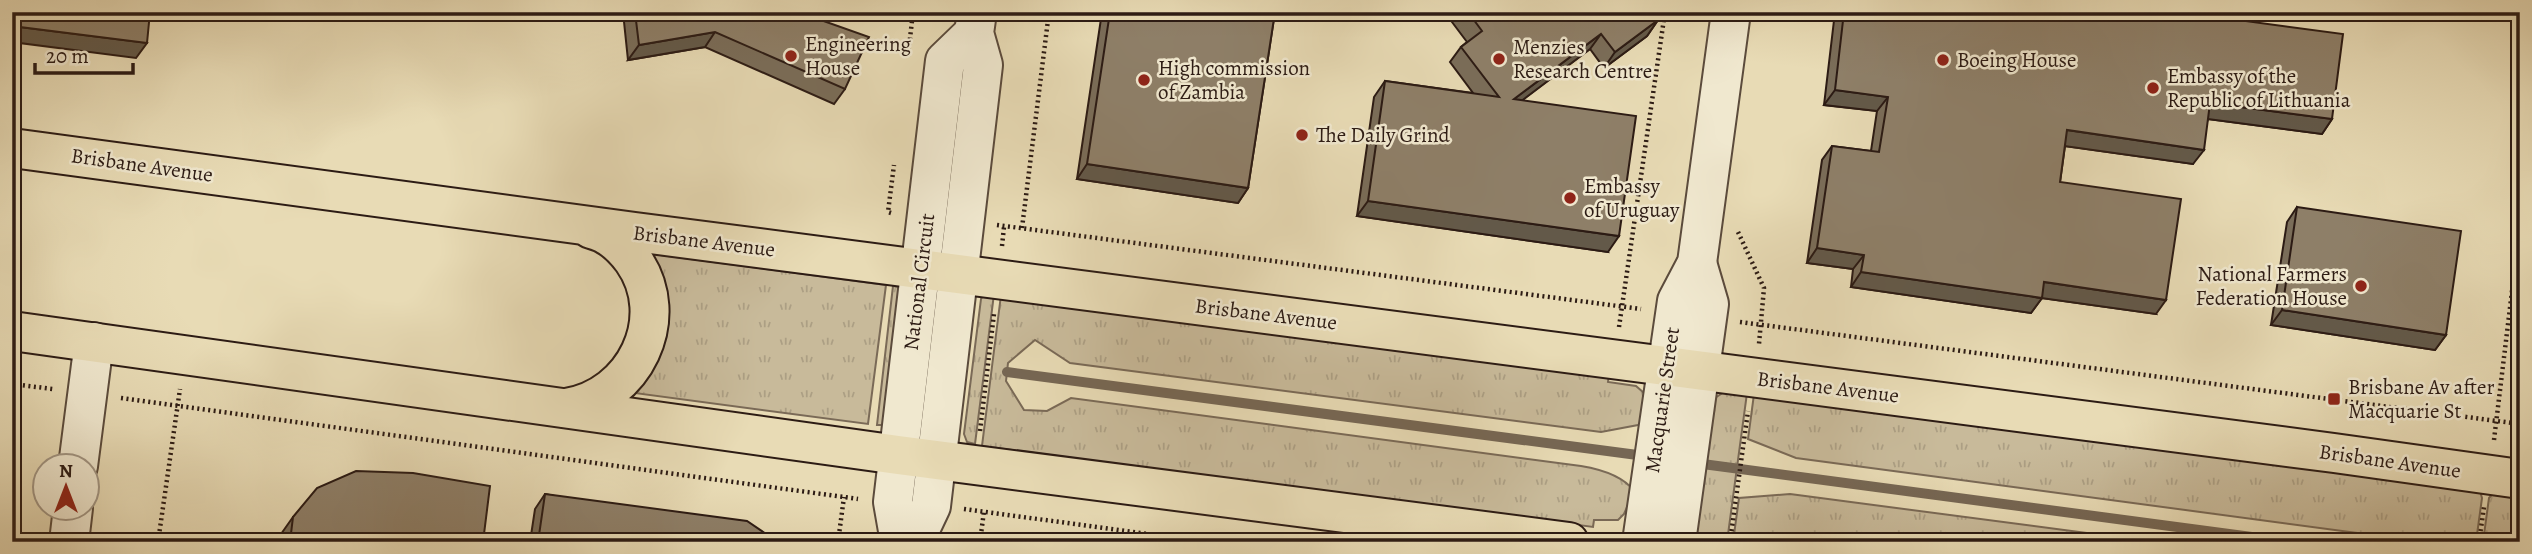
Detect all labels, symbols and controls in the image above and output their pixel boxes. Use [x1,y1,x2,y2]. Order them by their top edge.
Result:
place label: Engineering House [805,30,912,82]
scale bar [35,32,133,76]
place label: Menzies Research Centre [1513,33,1652,85]
text: 20 m [46,42,89,70]
place label: Boeing House [1957,46,2076,74]
marker: Engineering House [783,48,799,64]
marker: Menzies Research Centre [1491,51,1507,67]
marker: Boeing House [1935,52,1951,68]
place label: High commission of Zambia [1158,54,1310,106]
place label: Embassy of the Republic of Lithuania [2167,62,2351,114]
marker: High commission of Zambia [1136,72,1152,88]
marker: Embassy of the Republic of Lithuania [2145,80,2161,96]
place label: The Daily Grind [1316,121,1451,149]
marker: The Daily Grind [1294,127,1310,143]
street label: Brisbane Avenue [69,141,215,189]
place label: Embassy of Uruguay [1584,172,1680,224]
marker: Embassy of Uruguay [1562,190,1578,206]
street label: National Circuit [897,212,941,352]
street label: Brisbane Avenue [631,218,777,264]
place label: National Farmers Federation House [2195,260,2347,312]
marker: National Farmers Federation House [2353,278,2369,294]
street label: Brisbane Avenue [1193,291,1339,337]
street label: Macquarie Street [1638,325,1686,475]
street label: Brisbane Avenue [1755,364,1901,410]
place label: Brisbane Av after Macquarie St [2348,373,2495,425]
marker: Brisbane Av after Macquarie St [2326,391,2342,407]
street label: Brisbane Avenue [2317,437,2463,485]
north arrow [32,452,102,522]
text: N [59,458,73,484]

